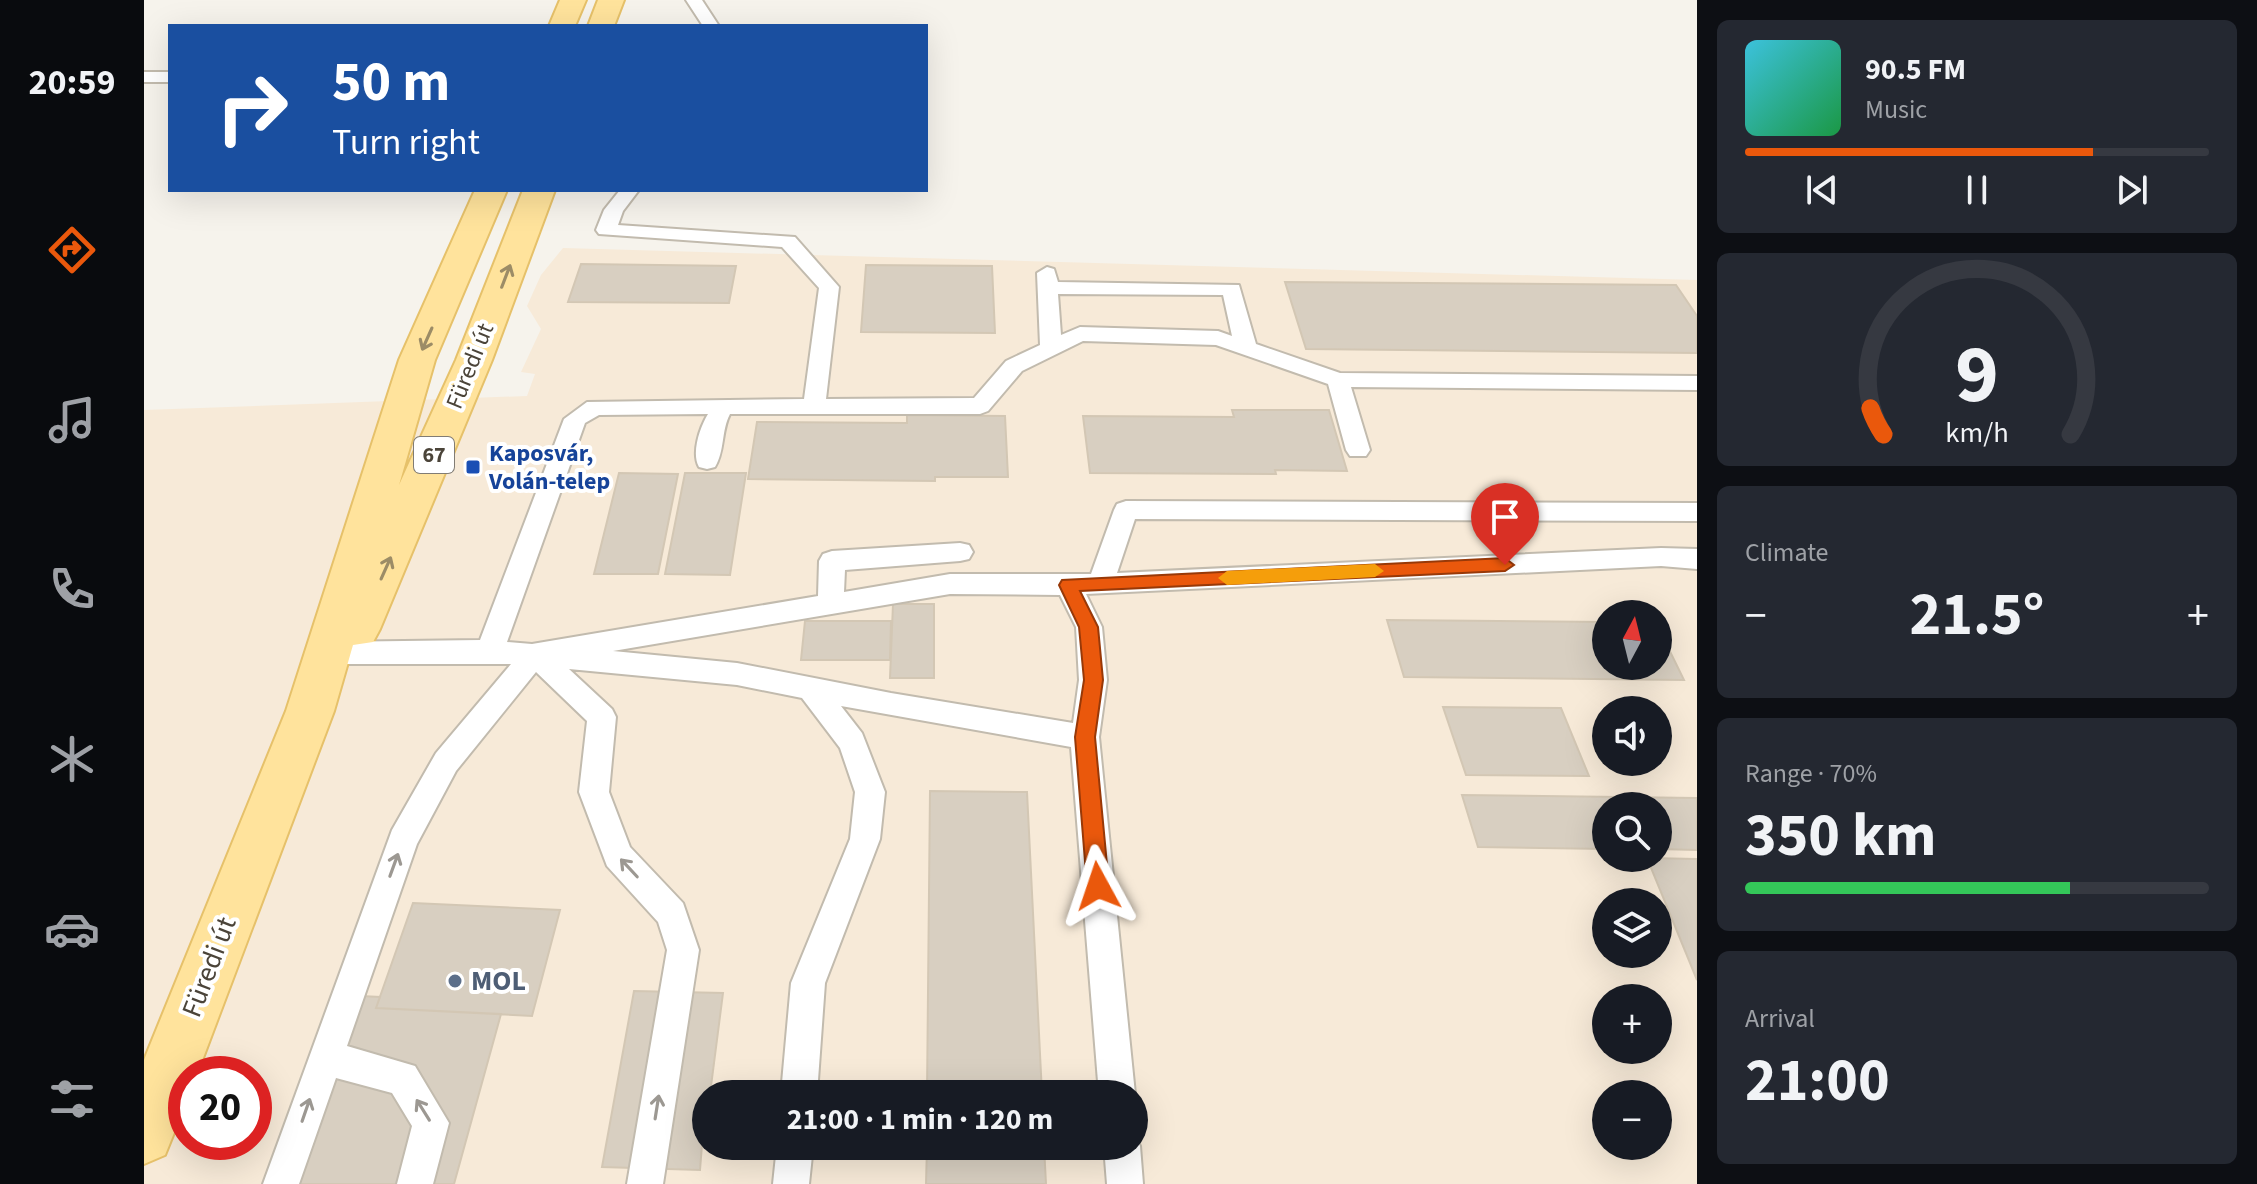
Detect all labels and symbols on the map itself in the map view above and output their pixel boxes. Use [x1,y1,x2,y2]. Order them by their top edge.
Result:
one-way arrow [500,264,514,289]
street label: Füredi út [437,318,503,414]
one-way arrow [418,326,433,350]
place label: Kaposvár, Volán-telep [488,436,610,499]
road number: 67 [414,437,454,473]
marker: Kaposvár, Volán-telep [464,458,482,476]
pin [1471,483,1539,565]
one-way arrow [379,556,394,581]
north arrow [1592,600,1672,680]
position arrow [1056,844,1140,928]
one-way arrow [387,853,402,878]
one-way arrow [621,858,639,878]
street label: Füredi út [172,910,247,1023]
place label: MOL [471,961,526,1001]
marker: MOL [446,972,464,990]
speed limit sign: 20 [168,1056,272,1160]
one-way arrow [651,1095,666,1120]
one-way arrow [300,1098,315,1123]
one-way arrow [415,1100,432,1122]

